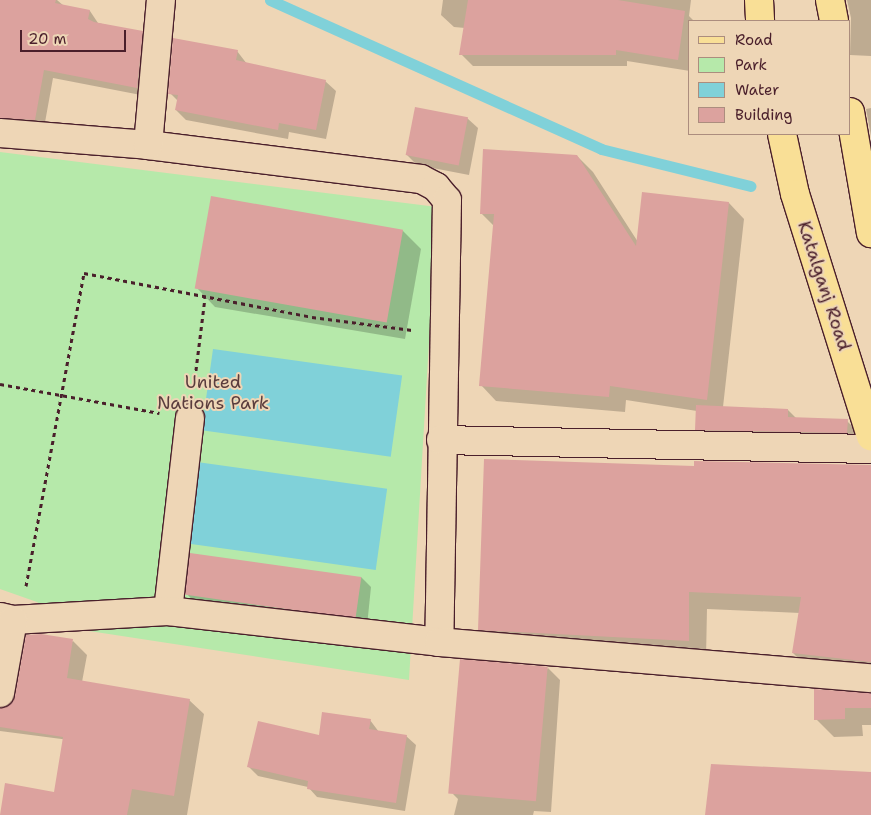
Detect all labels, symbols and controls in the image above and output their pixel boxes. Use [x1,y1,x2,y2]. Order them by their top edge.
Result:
scale bar [22,20,129,52]
legend [688,20,851,135]
text: 20 m [28,29,67,49]
text: Road [735,30,773,50]
text: Park [735,55,767,75]
text: Water [735,80,779,100]
text: Building [735,105,792,125]
street label: Katalganj Road [793,218,855,354]
park label: United Nations Park [157,372,269,414]

